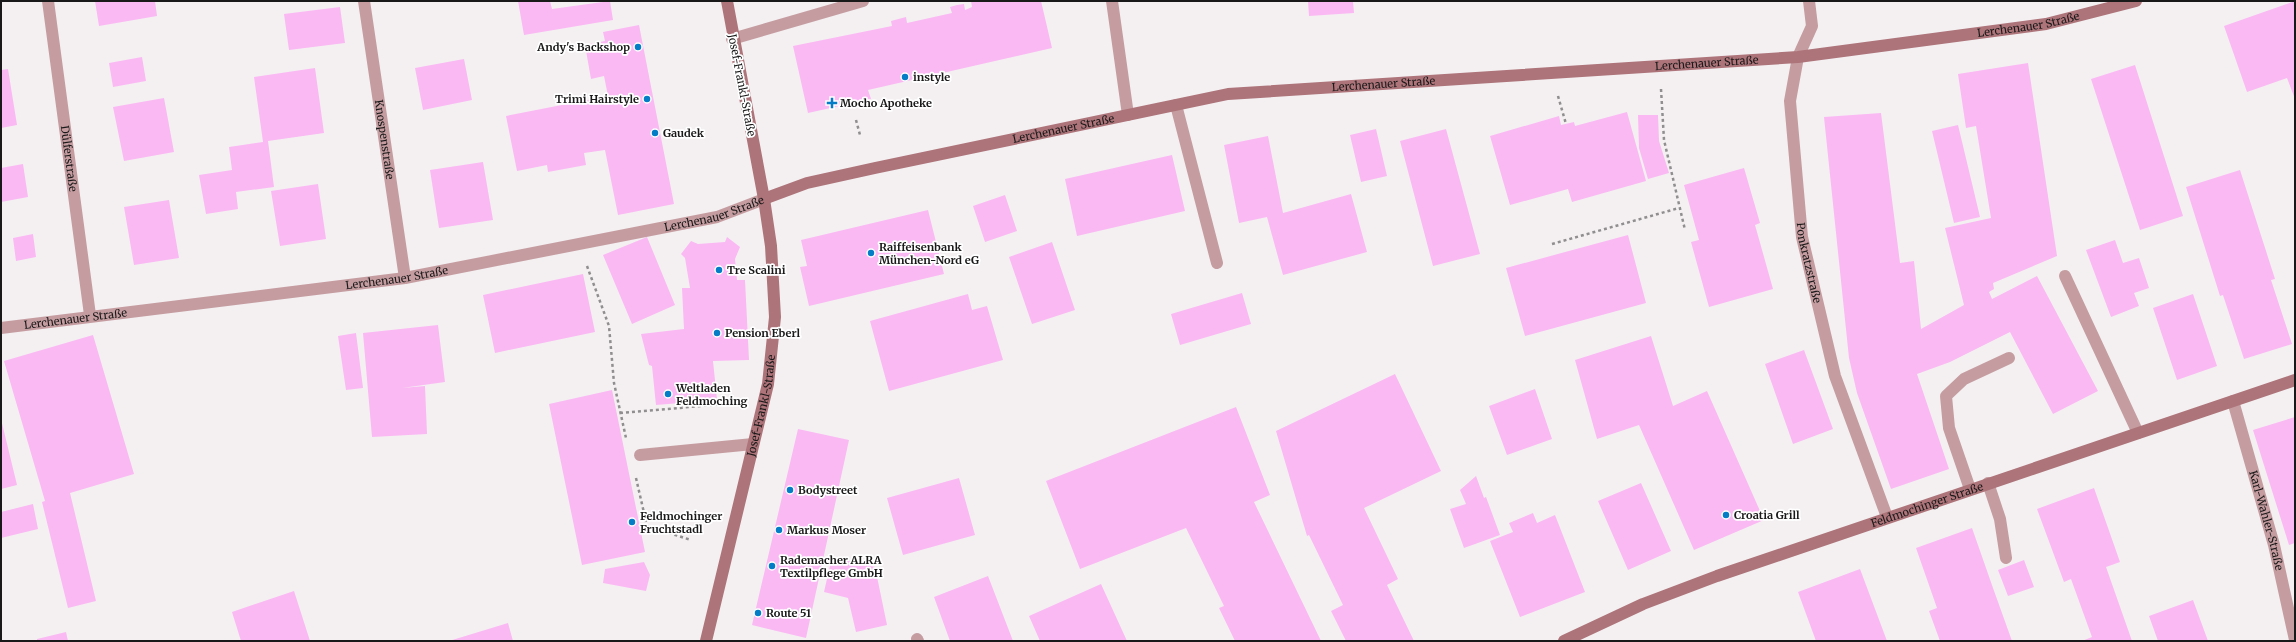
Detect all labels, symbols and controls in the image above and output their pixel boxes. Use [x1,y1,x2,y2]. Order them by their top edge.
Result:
street label: Lerchenauer Straße [1976,9,2081,40]
street label: Josef-Frankl-Straße [725,32,759,138]
place label: Andy's Backshop [536,40,630,54]
marker: Andy's Backshop [633,42,643,52]
street label: Lerchenauer Straße [1655,53,1759,73]
place label: instyle [913,70,950,84]
marker: instyle [900,72,910,82]
street label: Lerchenauer Straße [1331,74,1436,94]
place label: Trimi Hairstyle [555,92,639,106]
marker: Trimi Hairstyle [642,94,652,104]
place label: Mocho Apotheke [840,96,932,110]
marker: Mocho Apotheke [827,98,837,108]
street label: Knospenstraße [372,99,397,181]
street label: Lerchenauer Straße [1011,111,1116,146]
street label: Dülferstraße [58,125,80,193]
place label: Gaudek [663,126,705,140]
marker: Gaudek [650,128,660,138]
street label: Lerchenauer Straße [663,193,766,234]
street label: Ponkratzstraße [1794,222,1825,305]
place label: Raiffeisenbank München-Nord eG [879,240,979,267]
marker: Raiffeisenbank München-Nord eG [866,248,876,258]
street label: Lerchenauer Straße [345,263,450,292]
place label: Tre Scalini [727,263,786,277]
marker: Tre Scalini [714,265,724,275]
street label: Lerchenauer Straße [23,305,128,332]
place label: Pension Eberl [725,326,800,340]
marker: Pension Eberl [712,328,722,338]
street label: Josef-Frankl-Straße [744,354,778,459]
place label: Weltladen Feldmoching [675,381,748,408]
marker: Weltladen Feldmoching [663,389,673,399]
street label: Karl-Wahler-Straße [2246,469,2286,572]
street label: Feldmochinger Straße [1869,479,1985,530]
place label: Bodystreet [798,483,858,497]
marker: Bodystreet [785,485,795,495]
place label: Croatia Grill [1734,508,1800,522]
place label: Feldmochinger Fruchtstadl [640,509,722,536]
marker: Croatia Grill [1721,510,1731,520]
marker: Feldmochinger Fruchtstadl [627,517,637,527]
place label: Markus Moser [787,523,866,537]
marker: Markus Moser [774,525,784,535]
place label: Rademacher ALRA Textilpflege GmbH [780,553,883,580]
marker: Rademacher ALRA Textilpflege GmbH [767,561,777,571]
place label: Route 51 [766,606,811,620]
marker: Route 51 [753,608,763,618]

